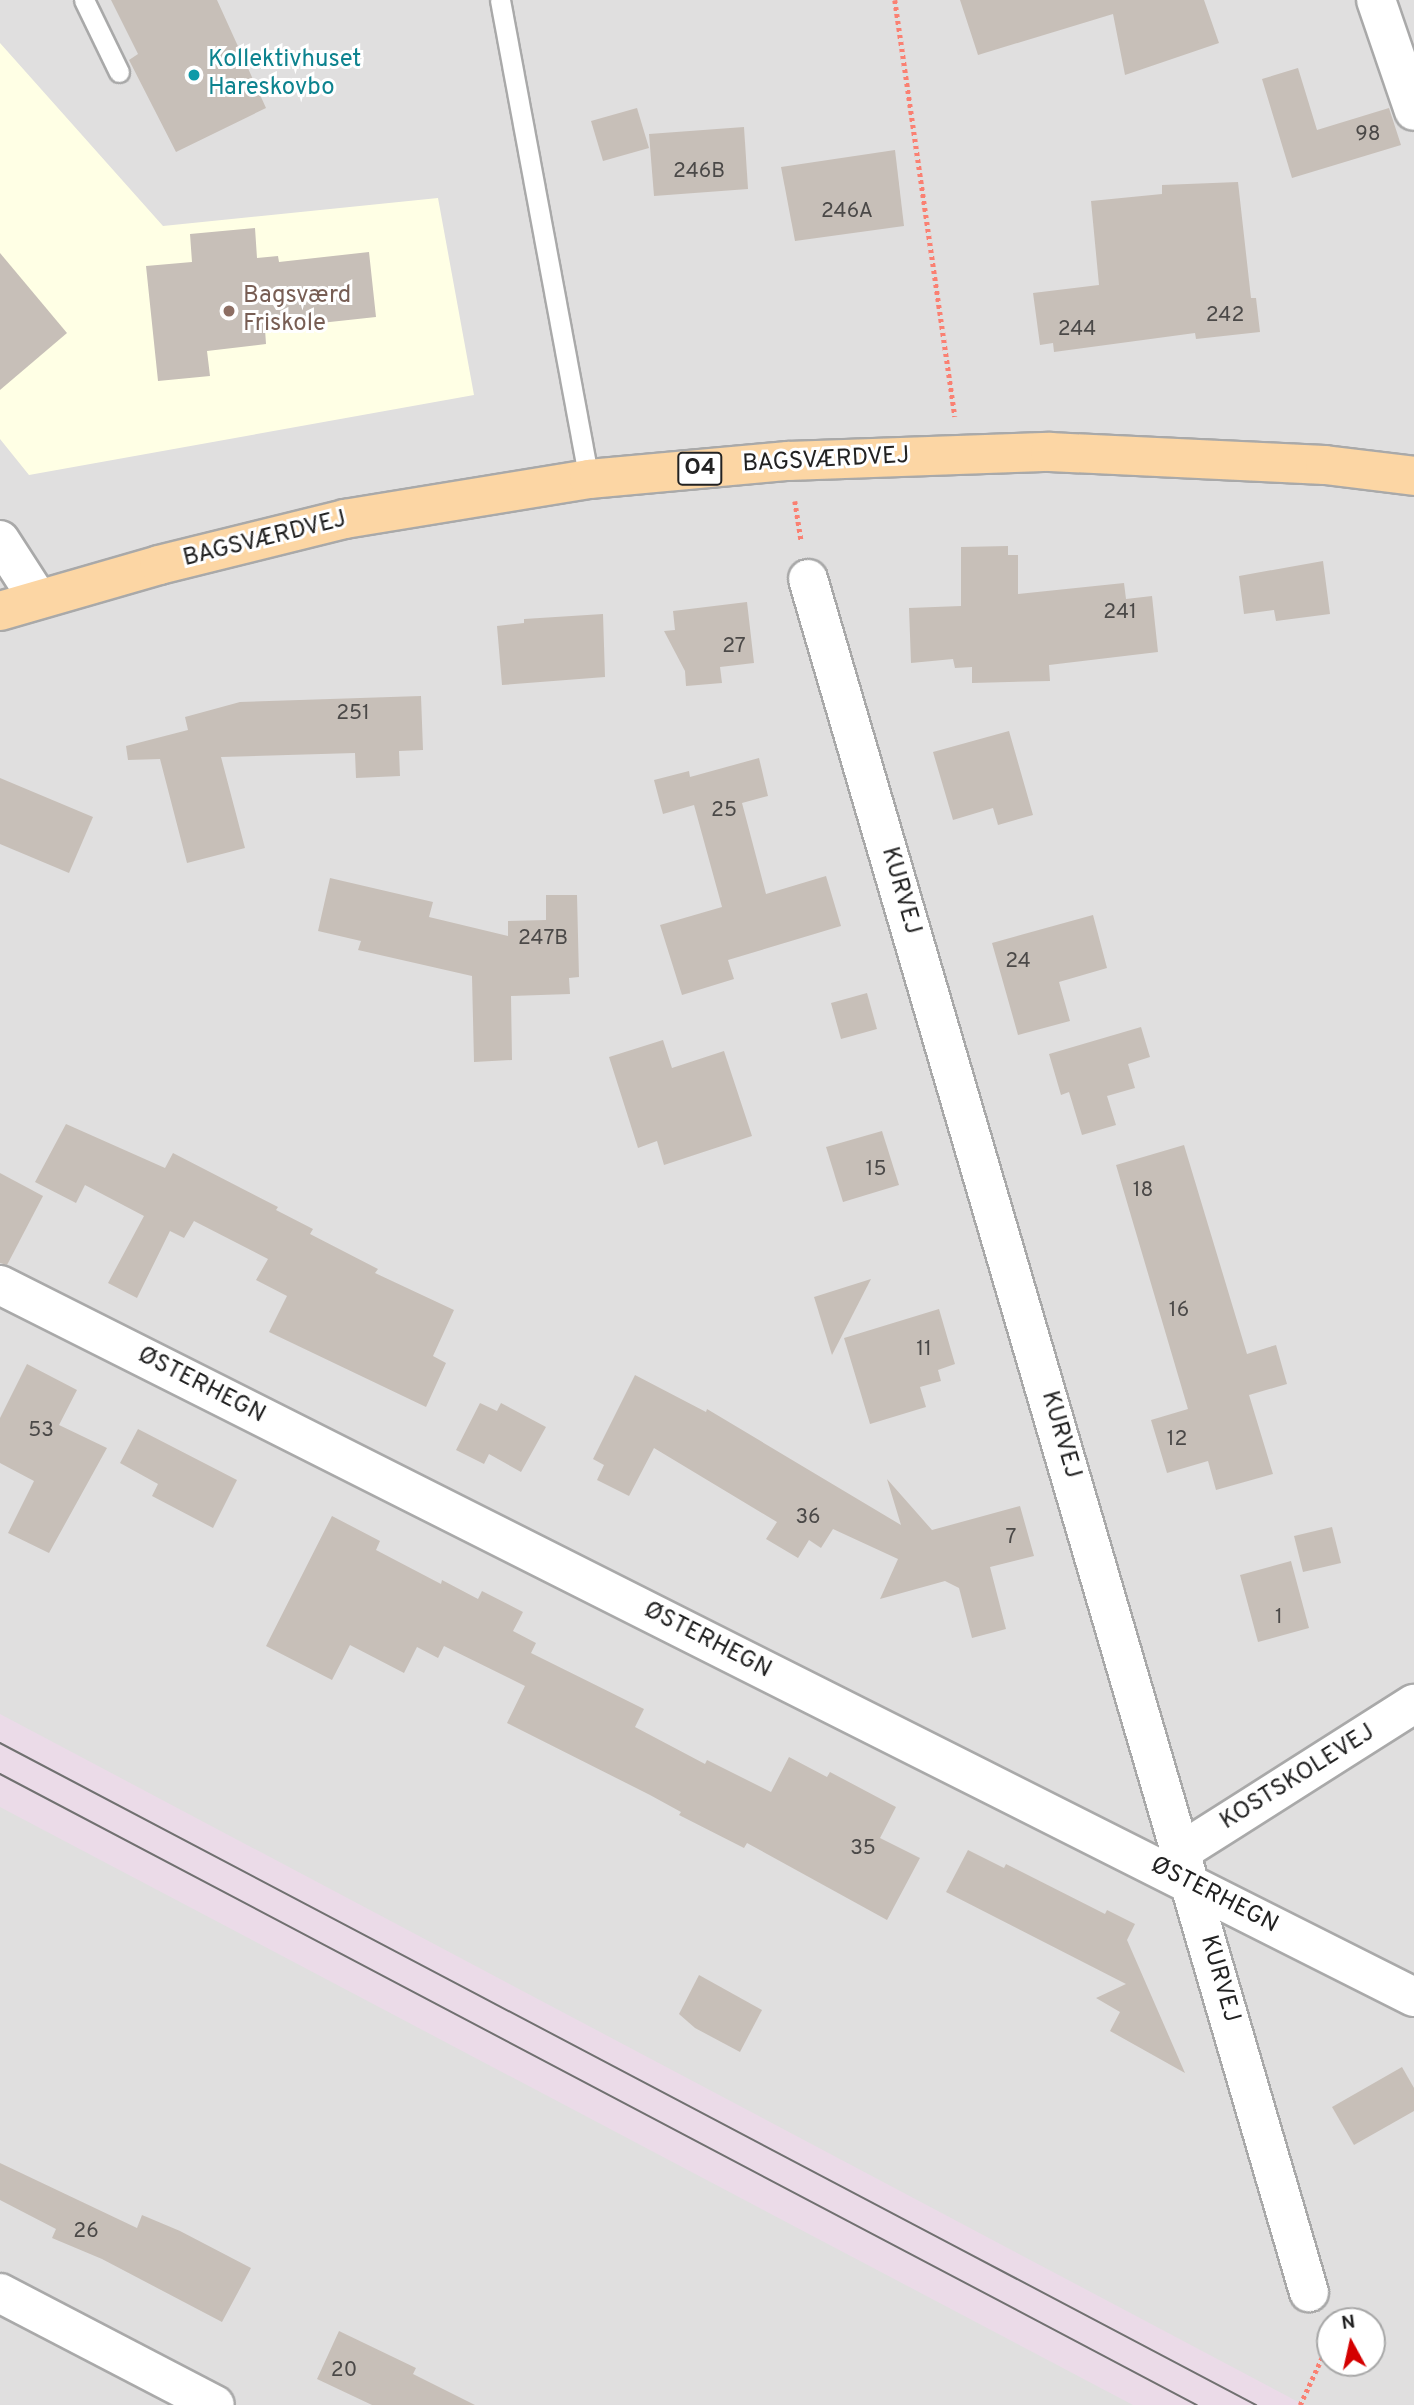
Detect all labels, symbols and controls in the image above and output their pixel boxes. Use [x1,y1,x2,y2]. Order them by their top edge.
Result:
place label: Kollektivhuset Hareskovbo [208,47,361,103]
marker: Kollektivhuset Hareskovbo [186,67,202,83]
house number: 98 [1355,122,1381,148]
house number: 246B [673,159,725,185]
house number: 246A [821,199,873,225]
place label: Bagsværd Friskole [243,283,351,339]
marker: Bagsværd Friskole [221,303,237,319]
house number: 242 [1206,303,1244,329]
house number: 244 [1058,317,1096,343]
street label: BAGSVÆRDVEJ [742,442,910,480]
road number: O4 [677,449,723,489]
street label: BAGSVÆRDVEJ [180,506,350,574]
house number: 241 [1103,600,1137,626]
house number: 27 [722,634,746,660]
house number: 251 [336,701,370,727]
house number: 25 [711,798,737,824]
street label: KURVEJ [874,844,926,938]
house number: 247B [518,926,568,952]
house number: 24 [1005,949,1031,975]
house number: 15 [866,1157,886,1183]
house number: 18 [1133,1178,1153,1204]
house number: 16 [1169,1298,1189,1324]
house number: 11 [916,1337,932,1363]
street label: ØSTERHEGN [132,1342,270,1430]
street label: KURVEJ [1034,1388,1086,1482]
house number: 53 [28,1418,54,1444]
house number: 12 [1167,1427,1187,1453]
house number: 36 [795,1505,821,1531]
house number: 7 [1006,1525,1016,1551]
street label: ØSTERHEGN [638,1597,776,1685]
house number: 1 [1275,1605,1283,1631]
street label: KOSTSKOLEVEJ [1216,1719,1380,1837]
house number: 35 [850,1836,876,1862]
street label: ØSTERHEGN [1145,1852,1283,1940]
street label: KURVEJ [1193,1932,1245,2026]
house number: 26 [73,2219,99,2245]
north arrow [1316,2307,1386,2377]
text: N [1340,2310,1357,2336]
house number: 20 [331,2358,357,2384]

